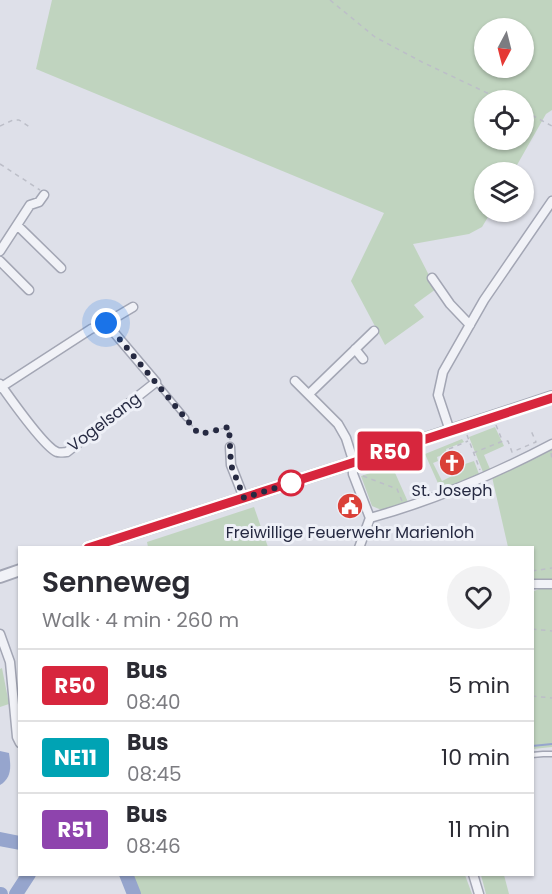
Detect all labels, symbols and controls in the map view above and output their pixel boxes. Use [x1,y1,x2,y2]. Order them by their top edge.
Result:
north arrow [474,18,534,78]
map controls [474,18,534,222]
button: locate [474,90,534,150]
button: layers [474,162,534,222]
your location [91,308,121,338]
street label: Vogelsang [63,387,145,457]
line badge: R50 [356,432,424,470]
text: R50 [369,437,411,466]
church icon: St. Joseph [437,448,467,478]
unlabelled marker [278,470,304,496]
place label: St. Joseph [412,479,492,502]
public building icon: Freiwillige Feuerwehr Marienloh [335,491,365,521]
place label: Freiwillige Feuerwehr Marienloh [226,521,474,544]
text: Senneweg [42,563,191,602]
button: heart [447,566,510,629]
text: Walk · 4 min · 260 m [42,606,239,634]
text: Bus [126,655,168,686]
text: 5 min [448,670,510,701]
text: R50 [54,671,96,700]
text: 08:40 [126,688,181,716]
text: Bus [127,727,169,758]
text: 10 min [441,742,510,773]
text: NE11 [54,743,97,772]
text: 08:45 [127,760,182,788]
text: Bus [126,799,168,830]
text: 11 min [448,814,510,845]
text: R51 [57,815,93,844]
text: 08:46 [126,832,181,860]

